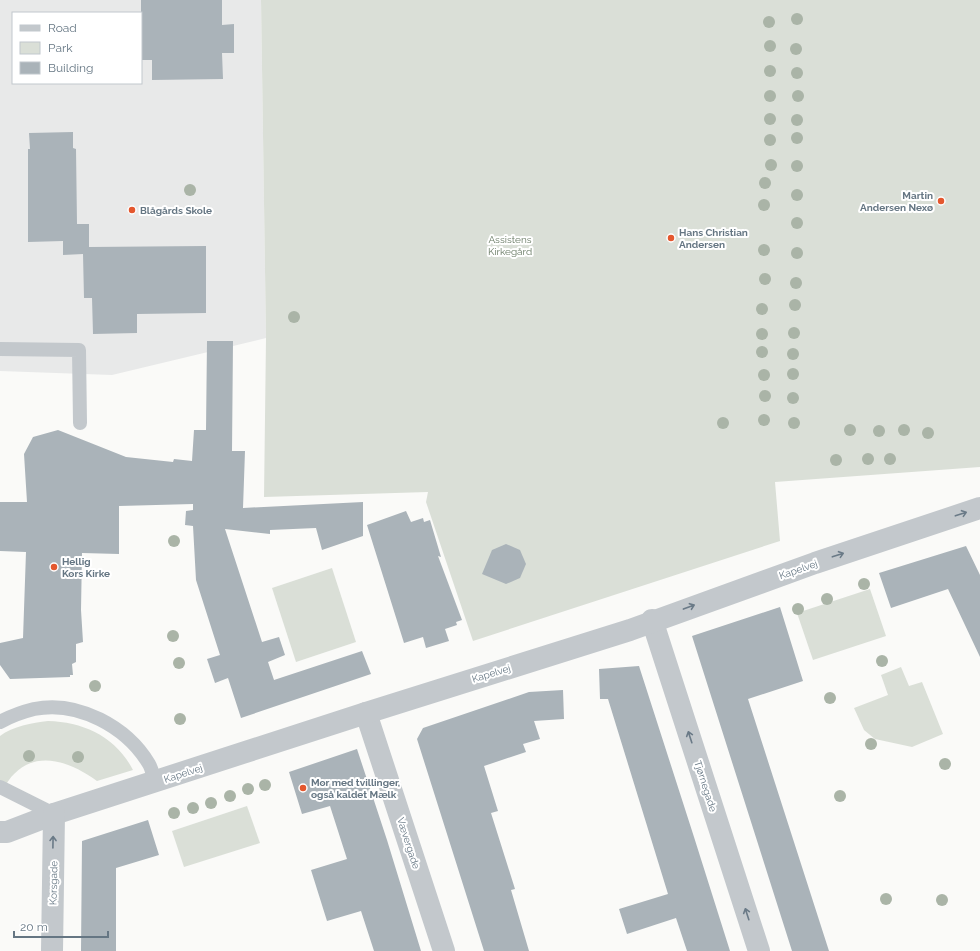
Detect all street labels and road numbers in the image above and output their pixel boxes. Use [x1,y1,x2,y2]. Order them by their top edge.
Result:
street label: Kapelvej [778,558,819,581]
street label: Kapelvej [471,662,512,685]
street label: Tjørnegade [692,759,719,813]
street label: Kapelvej [163,762,204,785]
street label: Vævergade [395,816,422,870]
street label: Korsgade [48,861,59,905]

